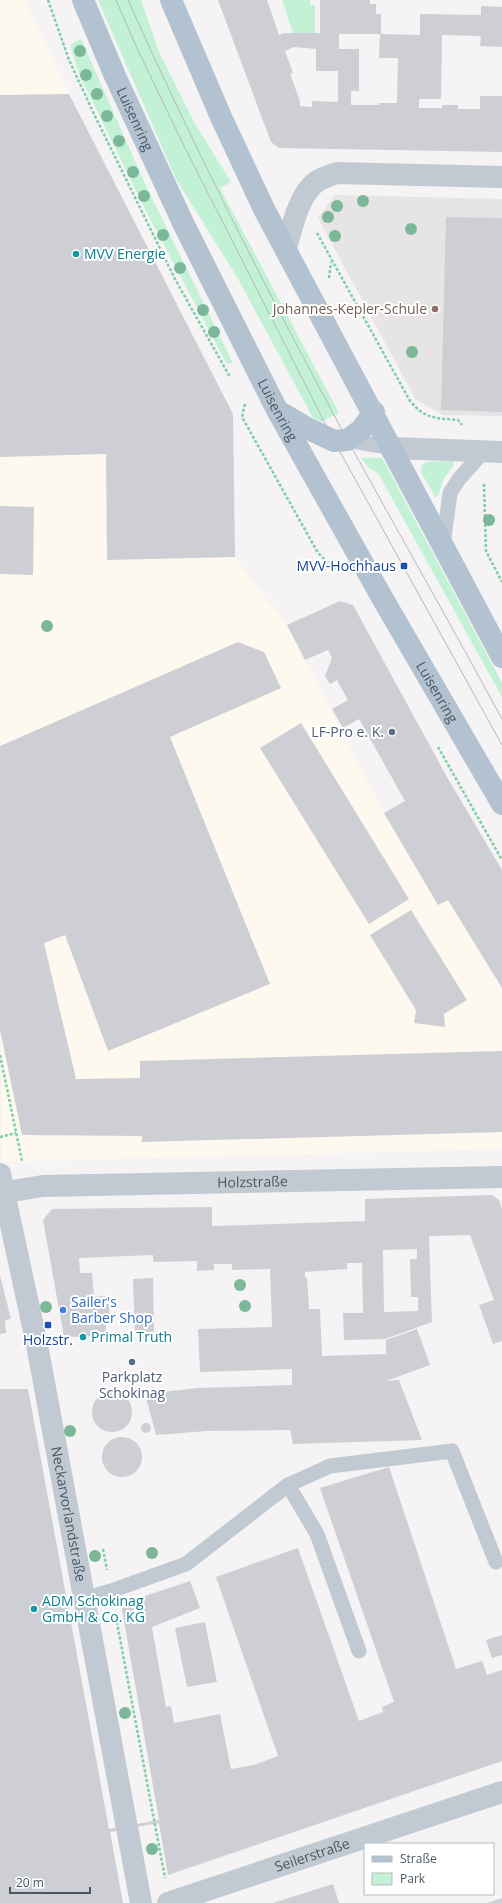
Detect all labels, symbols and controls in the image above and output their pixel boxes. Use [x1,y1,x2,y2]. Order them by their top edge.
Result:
street label: Luisenring [113,84,159,154]
place label: MVV Energie [84,244,166,263]
marker: MVV Energie [71,249,81,259]
place label: Johannes-Kepler-Schule [271,299,427,318]
marker: Johannes-Kepler-Schule [430,304,440,314]
street label: Luisenring [254,375,303,445]
place label: MVV-Hochhaus [297,556,396,575]
marker: MVV-Hochhaus [399,561,409,571]
street label: Luisenring [412,658,463,726]
place label: LF-Pro e. K. [311,722,384,741]
marker: LF-Pro e. K. [387,727,397,737]
street label: Holzstraße [217,1171,288,1192]
place label: Sailer's Barber Shop [71,1292,153,1327]
marker: Sailer's Barber Shop [58,1305,68,1315]
marker: Holzstr. [43,1320,53,1330]
place label: Primal Truth [91,1327,172,1346]
place label: Holzstr. [23,1330,73,1349]
marker: Primal Truth [78,1332,88,1342]
marker: Parkplatz Schokinag [127,1357,137,1367]
place label: Parkplatz Schokinag [99,1367,166,1402]
street label: Neckarvorlandstraße [47,1445,91,1583]
place label: ADM Schokinag GmbH & Co. KG [42,1591,145,1626]
marker: ADM Schokinag GmbH & Co. KG [29,1604,39,1614]
street label: Seilerstraße [272,1833,352,1876]
legend [364,1843,494,1895]
text: Straße [400,1850,437,1867]
scale bar [10,1869,90,1895]
text: Park [400,1870,426,1887]
text: 20 m [16,1874,44,1891]

